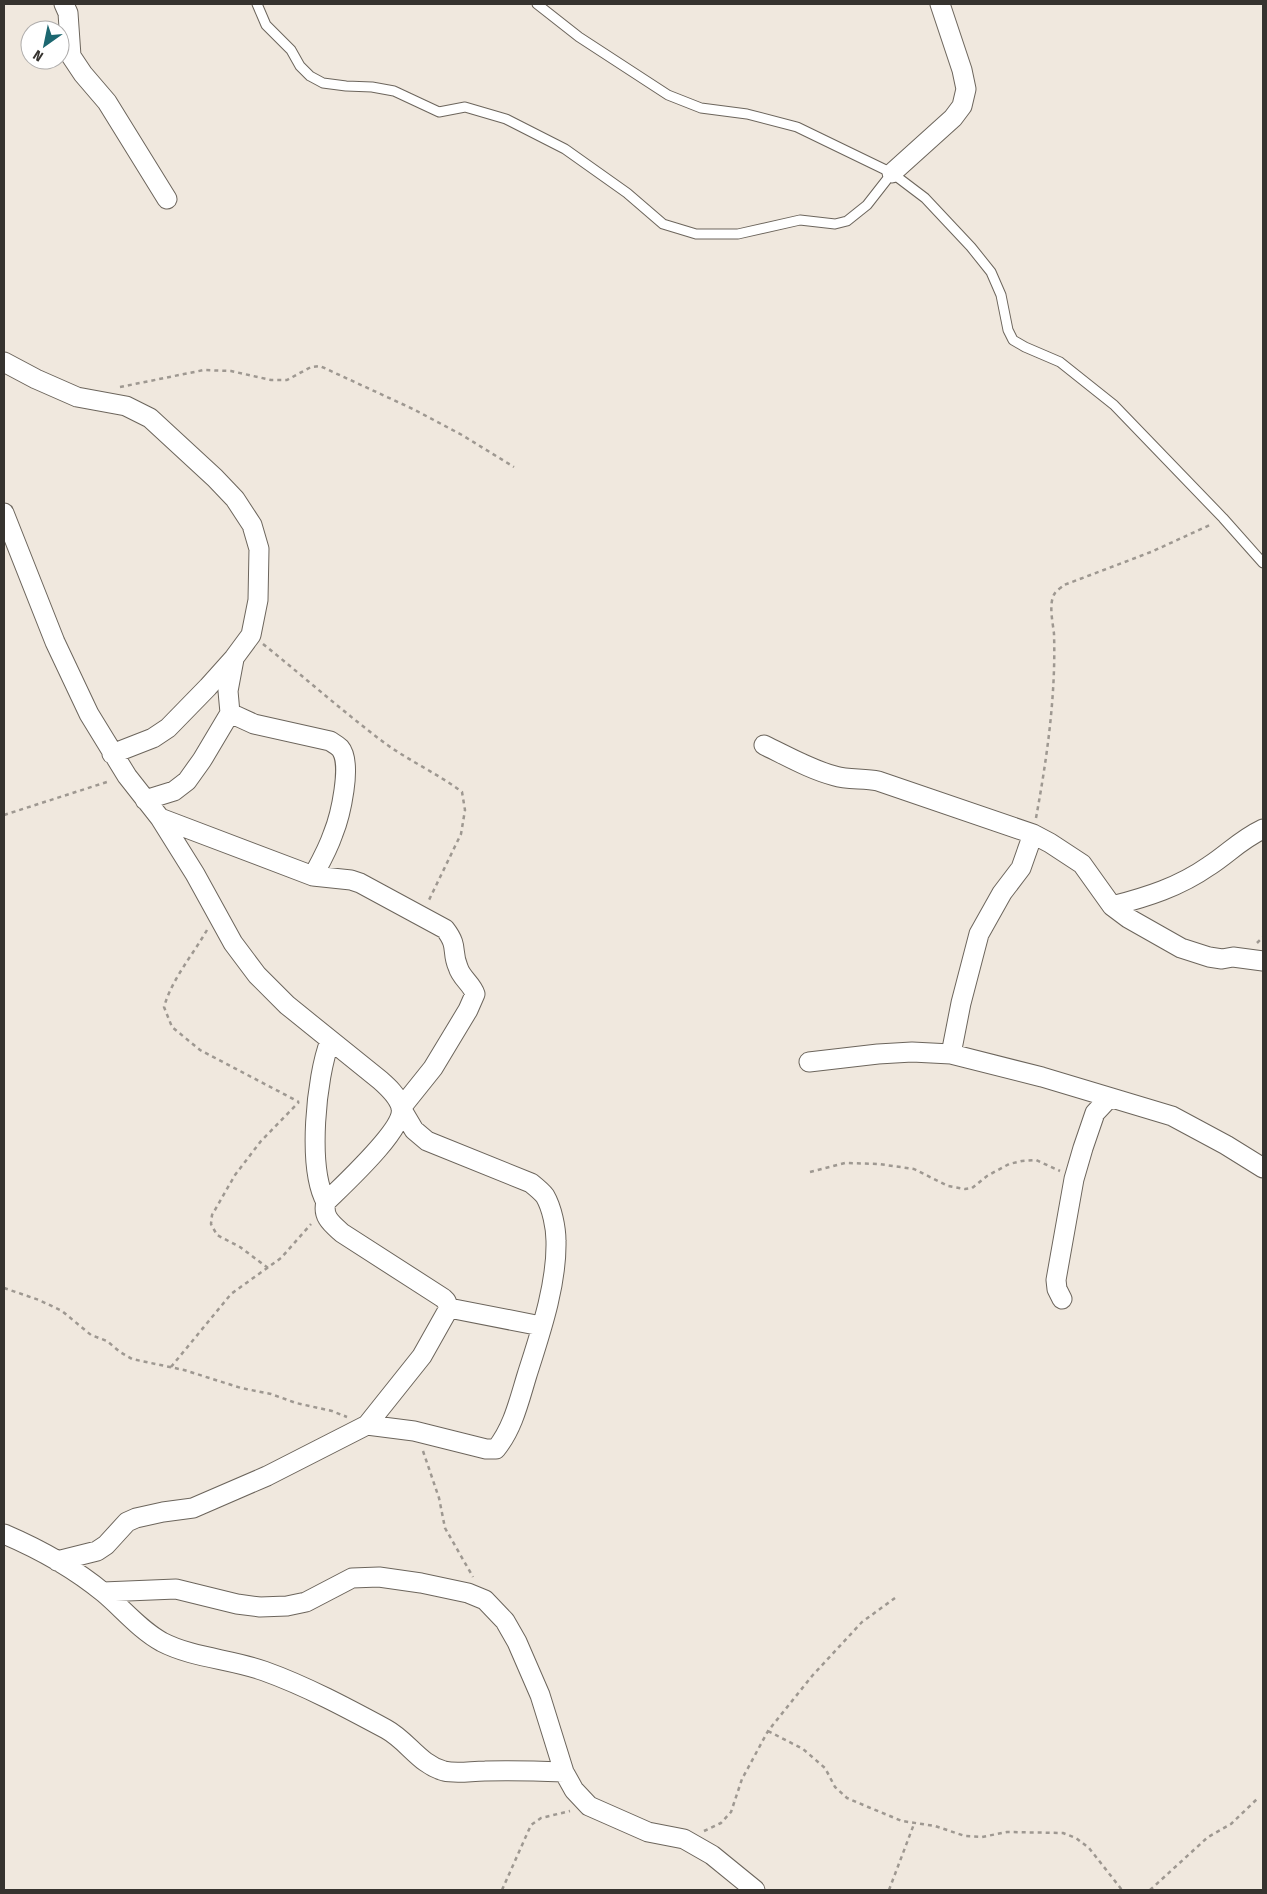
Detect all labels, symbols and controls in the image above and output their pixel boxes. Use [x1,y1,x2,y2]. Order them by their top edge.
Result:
north arrow [20,20,70,70]
text: N [30,46,46,65]

